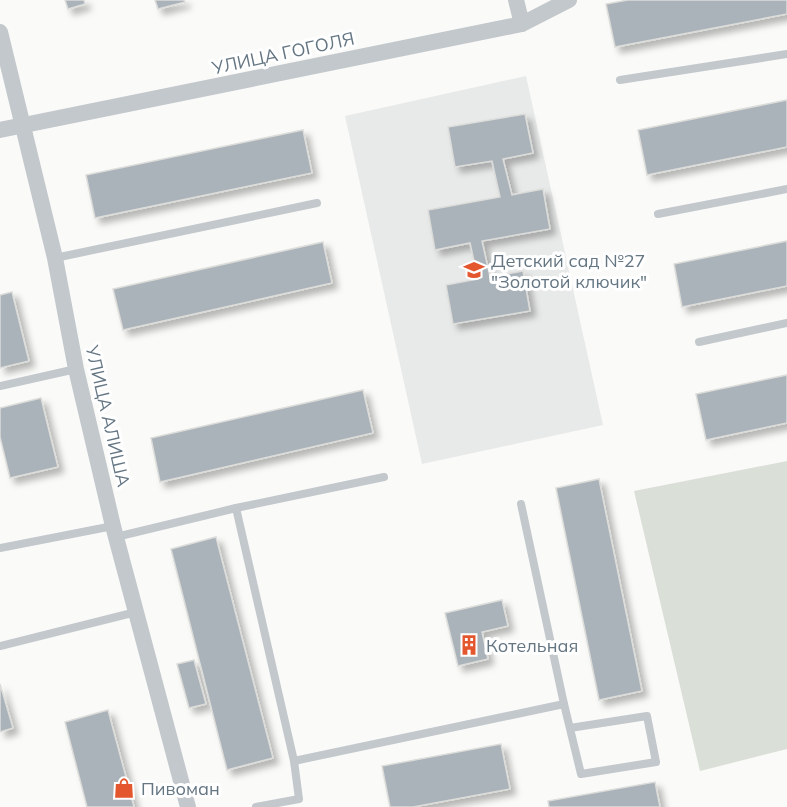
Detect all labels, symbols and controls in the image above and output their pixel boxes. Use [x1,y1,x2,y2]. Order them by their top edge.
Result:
street label: УЛИЦА ГОГОЛЯ [209,27,356,80]
place label: Детский сад №27 "Золотой ключик" [491,249,647,293]
school or university icon: Детский сад №27 "Золотой ключик" [462,258,486,282]
street label: УЛИЦА АЛИША [80,342,135,489]
building icon: Котельная [457,633,481,657]
place label: Котельная [486,634,578,657]
shop icon: Пивоман [112,776,136,800]
place label: Пивоман [141,777,220,800]

